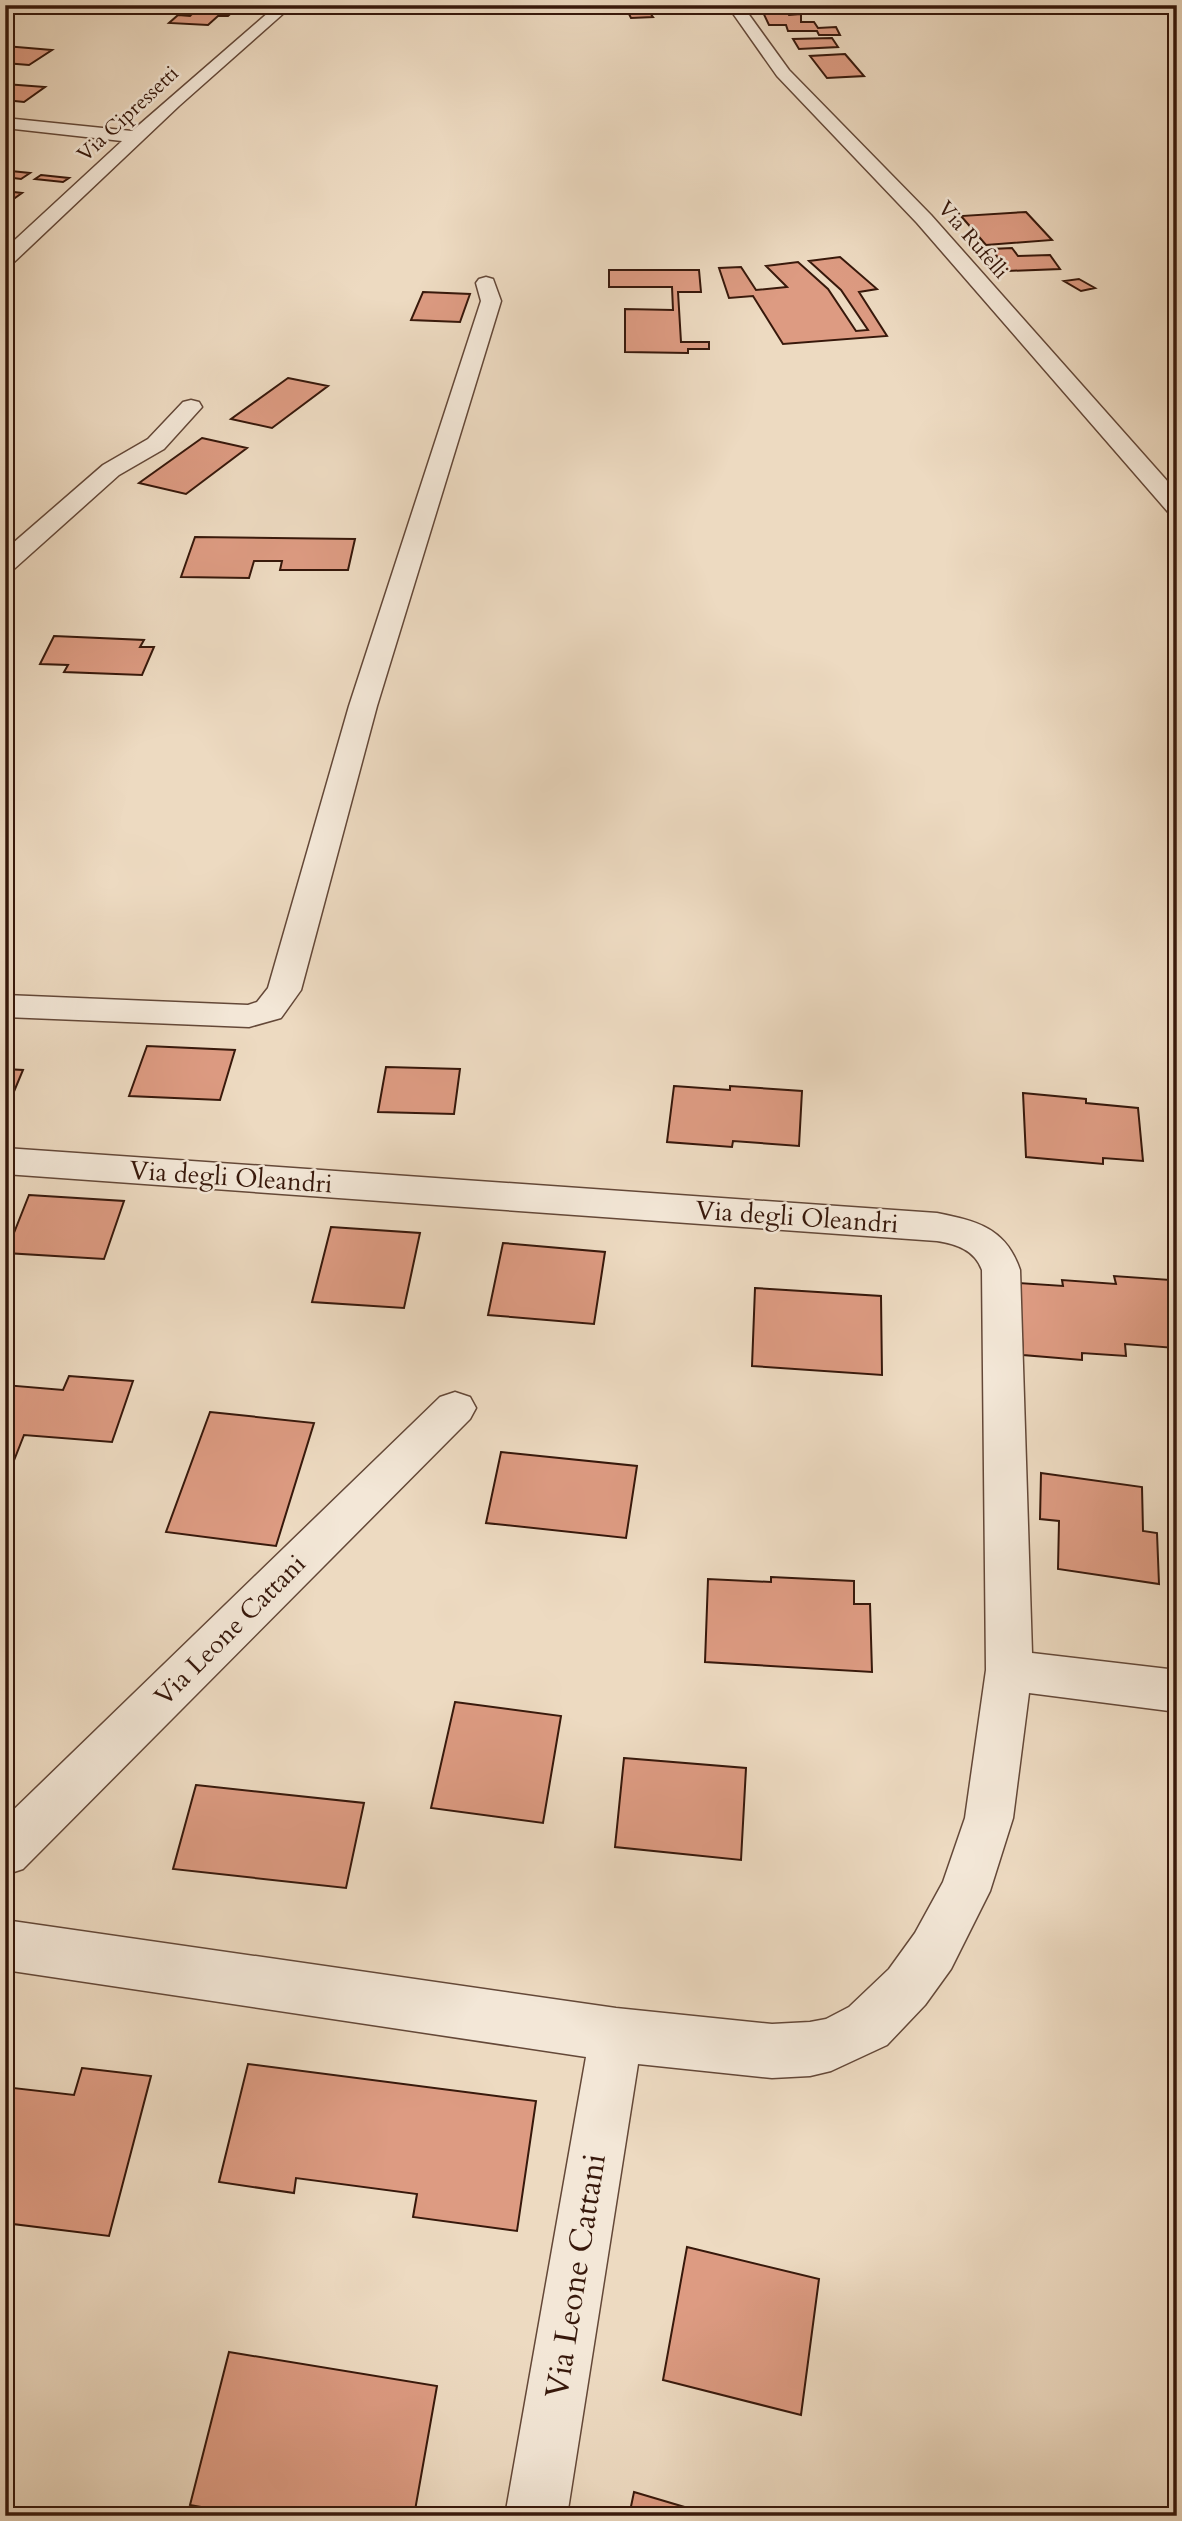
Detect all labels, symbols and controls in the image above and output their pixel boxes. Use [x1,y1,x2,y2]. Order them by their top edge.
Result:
street label: Via Cipressetti [71,59,185,169]
street label: Via Rufelli [931,195,1015,285]
street label: Via degli Oleandri [128,1152,334,1202]
street label: Via degli Oleandri [694,1192,900,1242]
street label: Via Leone Cattani [147,1547,313,1713]
street label: Via Leone Cattani [535,2151,617,2401]

